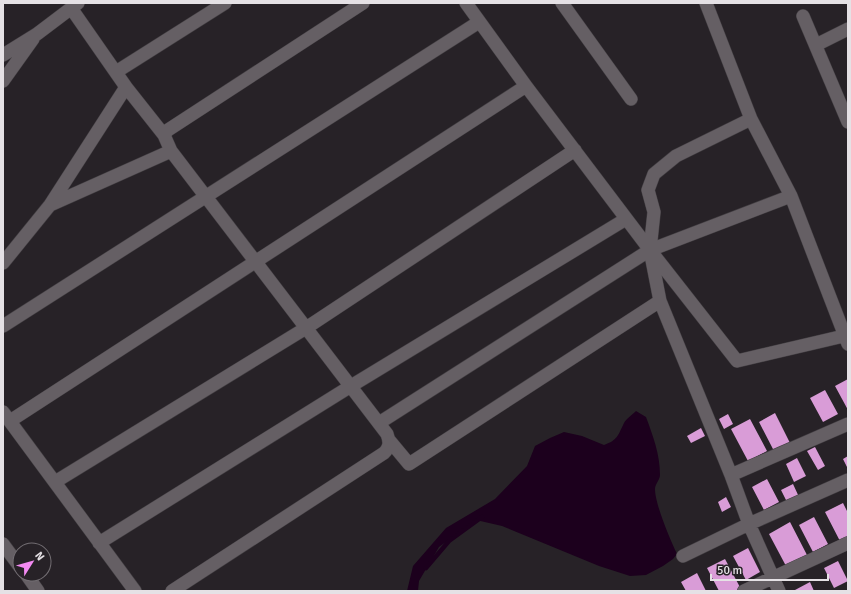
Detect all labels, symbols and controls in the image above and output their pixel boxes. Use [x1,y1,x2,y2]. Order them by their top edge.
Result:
north arrow [12,542,52,582]
text: N [32,549,47,563]
scale bar [711,556,828,582]
text: 50 m [717,563,742,578]

